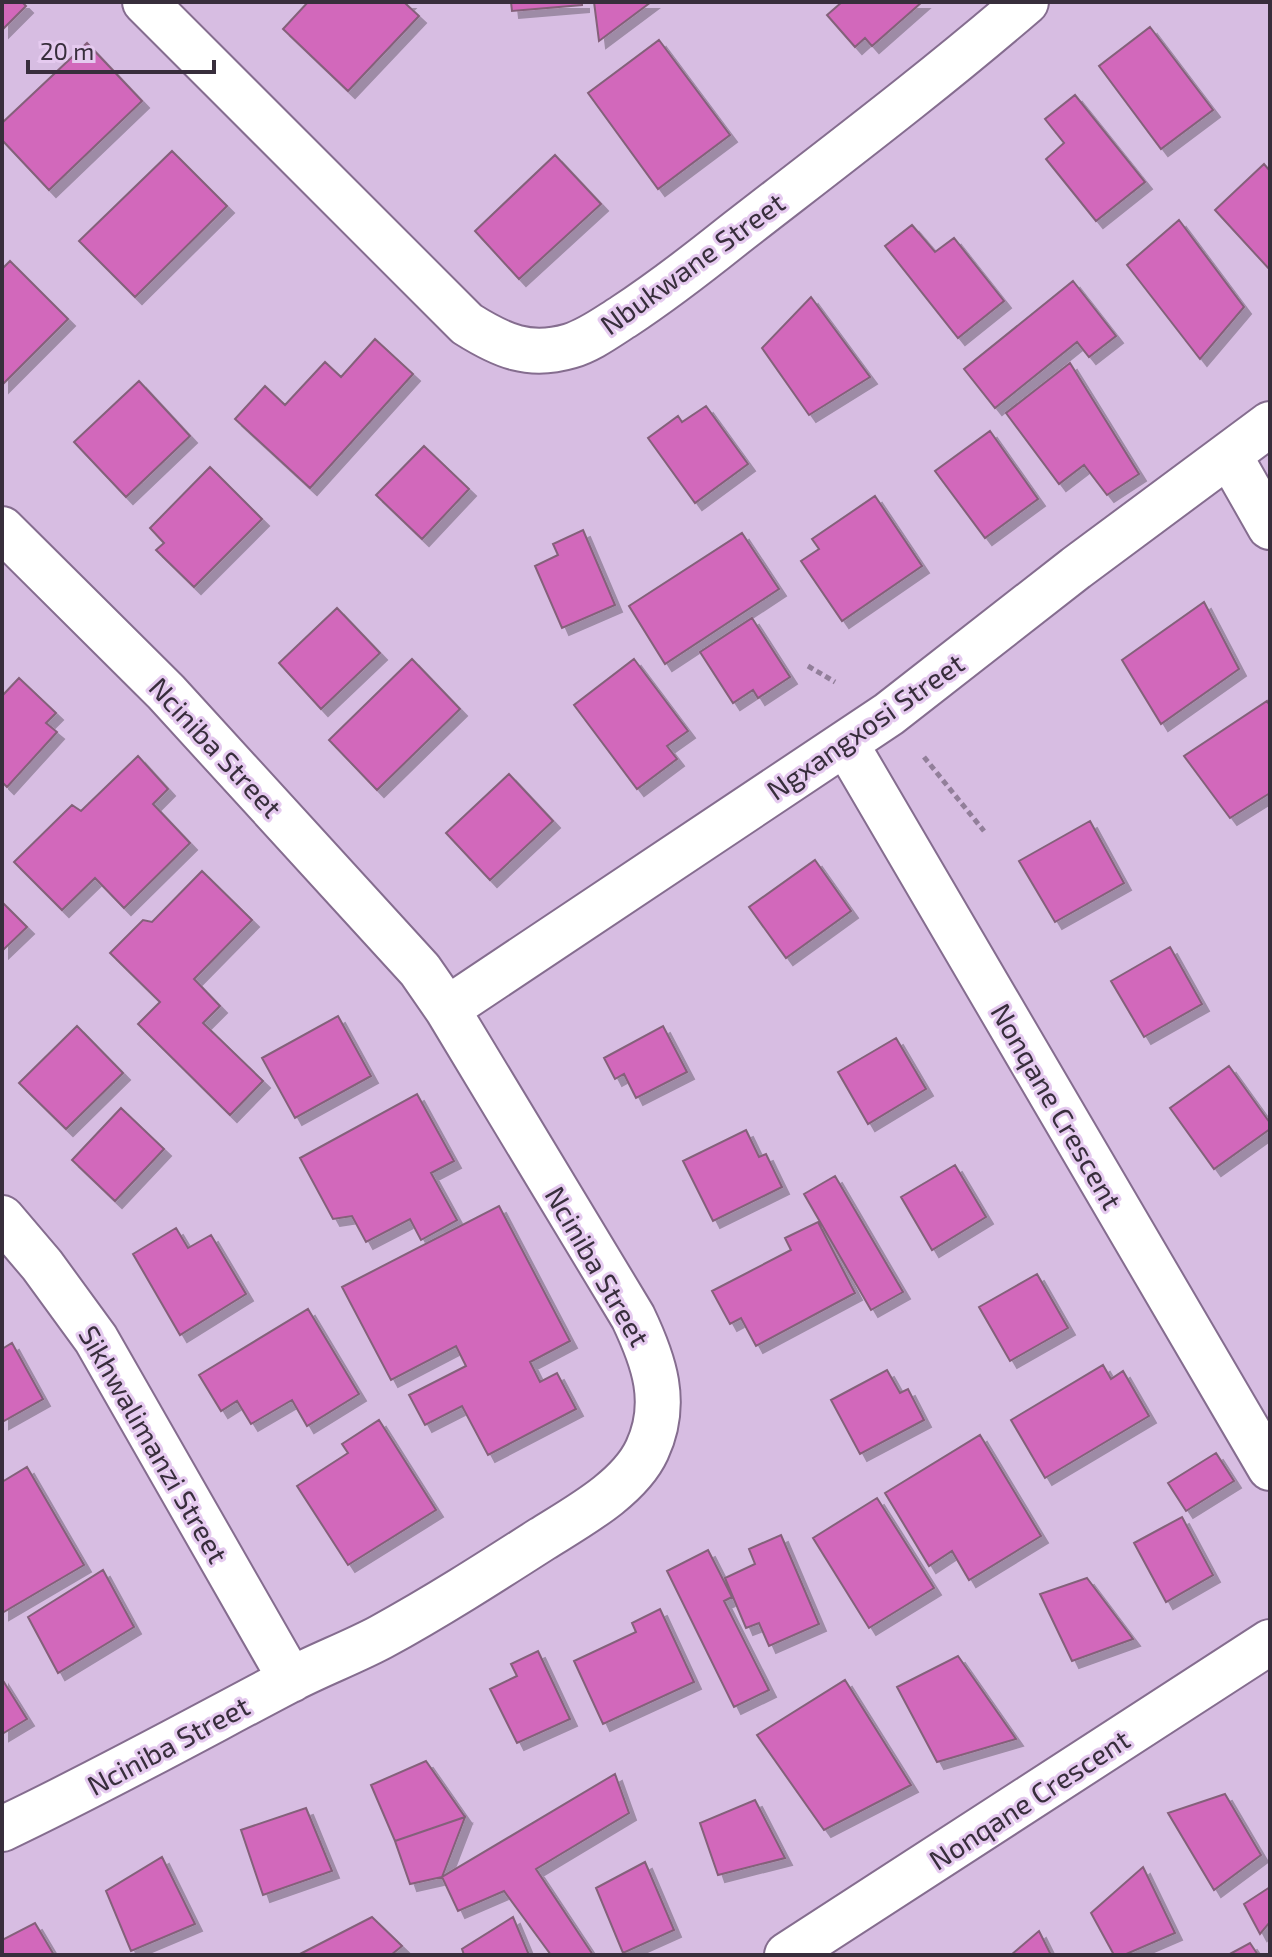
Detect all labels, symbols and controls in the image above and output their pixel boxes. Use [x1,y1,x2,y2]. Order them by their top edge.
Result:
scale bar [28,24,214,74]
text: 20 m [40,36,94,65]
street label: Nbukwane Street [593,185,791,341]
street label: Ngxangxosi Street [760,645,970,807]
street label: Nciniba Street [143,670,289,824]
street label: Nonqane Crescent [984,997,1130,1215]
street label: Nciniba Street [539,1180,657,1352]
street label: Sikhwalimanzi Street [72,1319,236,1569]
street label: Nciniba Street [81,1688,255,1802]
street label: Nonqane Crescent [922,1721,1136,1877]

